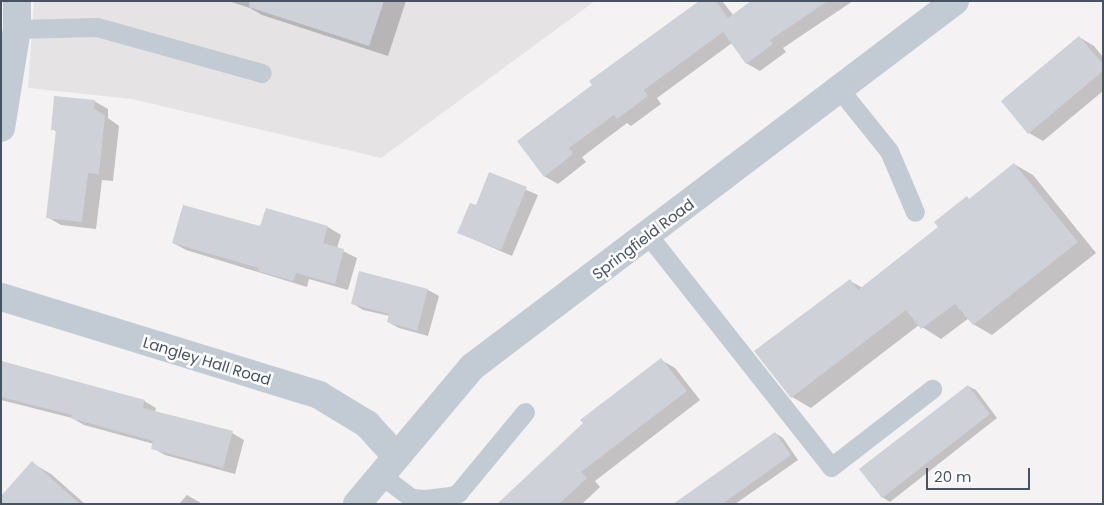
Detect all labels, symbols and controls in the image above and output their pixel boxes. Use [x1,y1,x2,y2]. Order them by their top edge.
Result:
street label: Springfield Road [589,195,697,283]
street label: Langley Hall Road [141,333,273,389]
scale bar [929,458,1033,490]
text: 20 m [934,466,972,487]

